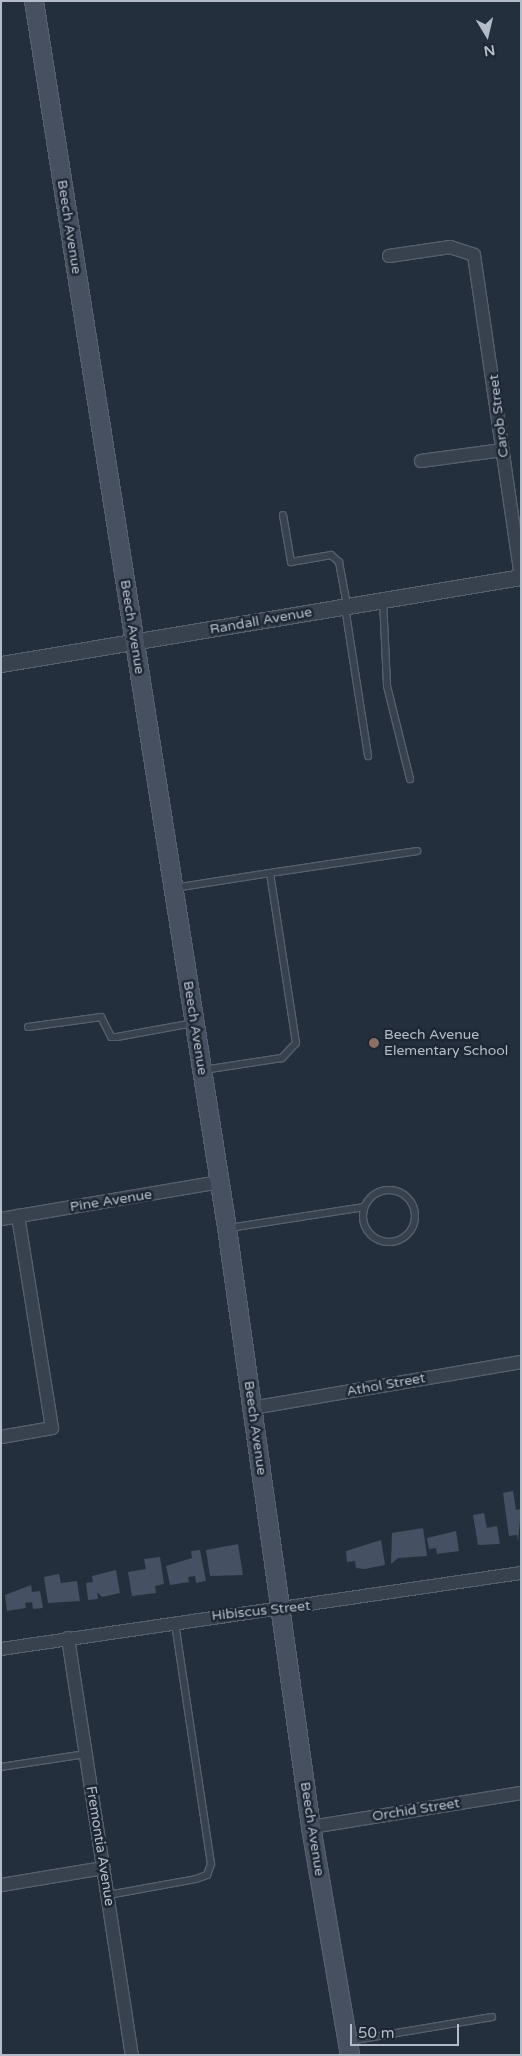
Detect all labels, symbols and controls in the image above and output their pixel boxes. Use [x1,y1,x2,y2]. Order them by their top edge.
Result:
north arrow [462,10,512,60]
text: N [483,41,496,60]
street label: Beech Avenue [53,179,85,275]
street label: Carob Street [486,373,512,459]
street label: Beech Avenue [116,579,148,675]
street label: Randall Avenue [208,604,314,638]
street label: Beech Avenue [179,980,211,1076]
place label: Beech Avenue Elementary School [384,1027,508,1060]
marker: Beech Avenue Elementary School [368,1037,380,1049]
street label: Pine Avenue [69,1186,153,1216]
street label: Athol Street [345,1370,427,1400]
street label: Beech Avenue [240,1380,270,1476]
street label: Hibiscus Street [211,1597,311,1625]
street label: Beech Avenue [296,1781,328,1877]
street label: Fremontia Avenue [82,1785,118,1907]
street label: Orchid Street [371,1795,461,1825]
scale bar [352,2014,461,2046]
text: 50 m [358,2024,395,2042]

